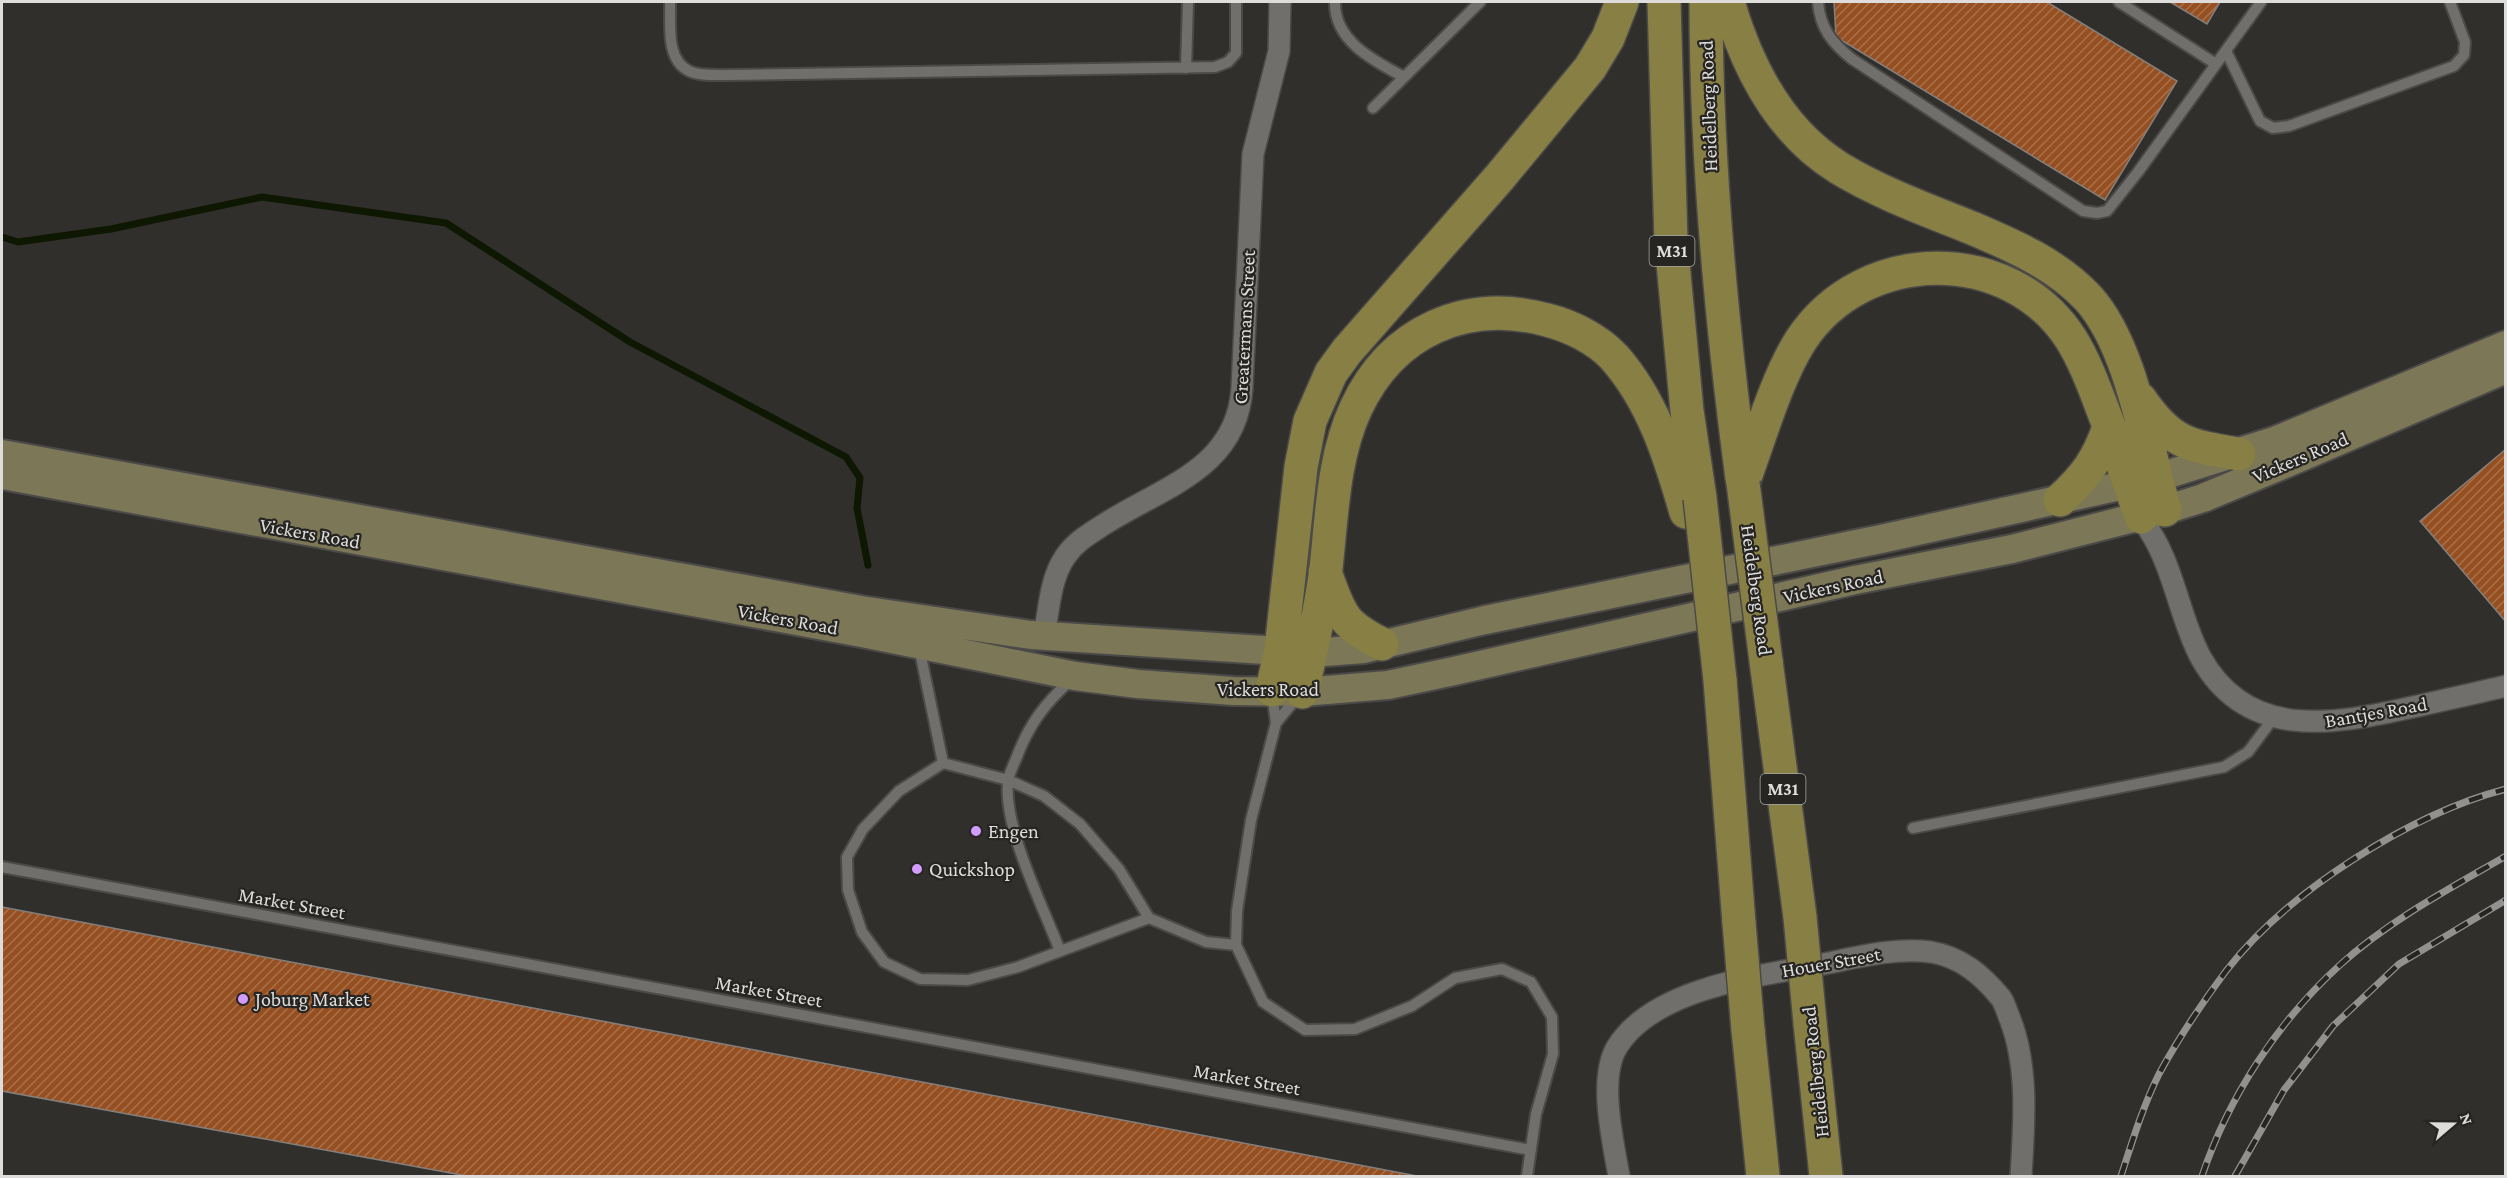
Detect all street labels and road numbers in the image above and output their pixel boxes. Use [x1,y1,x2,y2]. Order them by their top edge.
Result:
street label: Heidelberg Road [1695,39,1722,172]
road number: M31 [1650,236,1694,266]
street label: Greatermans Street [1229,249,1259,405]
street label: Vickers Road [2249,427,2352,487]
street label: Vickers Road [258,513,363,553]
street label: Heidelberg Road [1736,523,1777,657]
street label: Vickers Road [1781,565,1886,607]
street label: Vickers Road [736,599,841,639]
street label: Vickers Road [1217,678,1319,700]
street label: Bantjes Road [2323,692,2429,733]
road number: M31 [1760,774,1806,804]
street label: Market Street [237,883,348,923]
street label: Houer Street [1780,942,1883,982]
street label: Market Street [714,971,825,1011]
street label: Heidelberg Road [1797,1005,1834,1139]
street label: Market Street [1192,1059,1303,1099]

